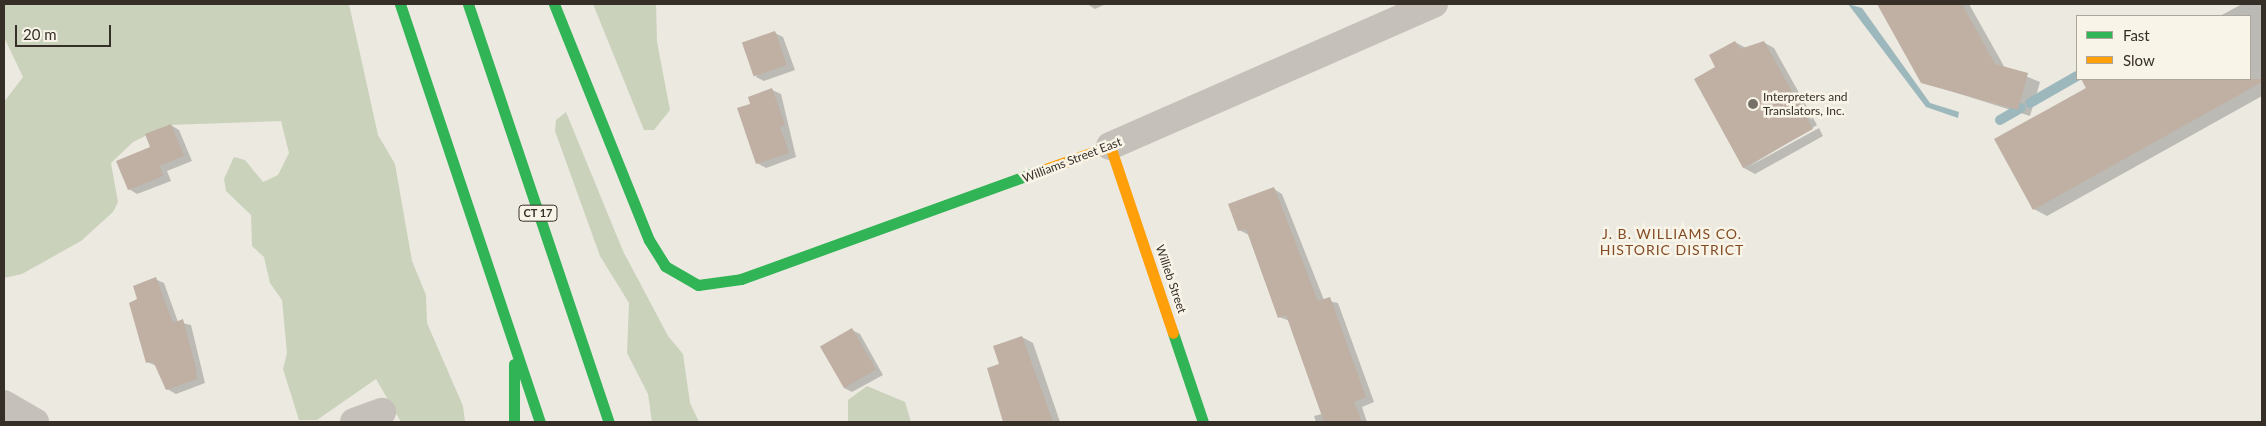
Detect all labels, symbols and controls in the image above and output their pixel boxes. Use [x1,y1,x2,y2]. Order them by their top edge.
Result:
scale bar [18,15,114,47]
legend [2076,15,2251,80]
text: 20 m [23,25,57,43]
text: Fast [2123,26,2150,44]
text: Slow [2123,51,2155,69]
place label: Interpreters and Translators, Inc. [1763,90,1848,118]
marker: Interpreters and Translators, Inc. [1747,98,1759,110]
street label: Williams Street East [1020,134,1124,186]
road number: CT 17 [518,204,558,222]
district label: J. B. WILLIAMS CO. HISTORIC DISTRICT [1598,226,1746,258]
street label: Willieb Street [1153,243,1189,315]

